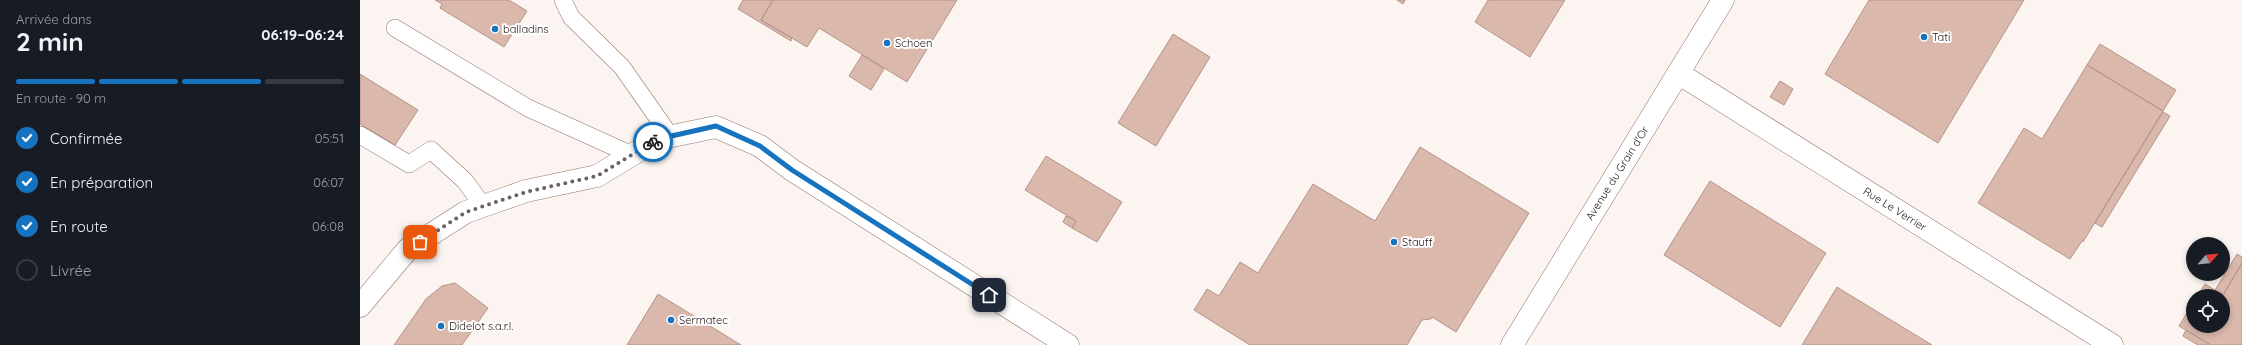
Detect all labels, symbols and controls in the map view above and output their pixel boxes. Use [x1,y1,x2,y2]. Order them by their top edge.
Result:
text: Arrivée dans [16,11,92,27]
place label: balladins [503,22,549,36]
marker: balladins [490,24,500,34]
text: 2 min [16,25,84,58]
text: 06:19–06:24 [261,25,344,44]
place label: Tati [1932,30,1950,44]
marker: Tati [1919,32,1929,42]
place label: Schoen [895,36,932,50]
marker: Schoen [882,38,892,48]
text: En route · 90 m [16,90,106,106]
courier [633,122,673,162]
street label: Avenue du Grain d'Or [1582,123,1652,223]
icon: check [16,127,38,149]
text: Confirmée [50,129,123,148]
text: 05:51 [315,130,344,146]
icon: bike [642,131,664,153]
icon: check [16,171,38,193]
text: En préparation [50,173,153,192]
text: 06:07 [313,174,344,190]
street label: Rue Le Verrier [1861,184,1930,235]
icon: check [16,215,38,237]
text: En route [50,217,108,236]
text: 06:08 [312,218,344,234]
pin [403,225,437,259]
icon: bag [409,231,431,253]
place label: Stauff [1402,235,1433,249]
marker: Stauff [1389,237,1399,247]
north arrow [2186,237,2230,281]
map controls [2186,237,2230,333]
text: Livrée [50,261,92,280]
pin [972,278,1006,312]
icon: home [978,284,1000,306]
button: locate [2186,289,2230,333]
place label: Sermatec [679,313,728,327]
marker: Sermatec [666,315,676,325]
place label: Didelot s.a.r.l. [449,319,513,333]
marker: Didelot s.a.r.l. [436,321,446,331]

